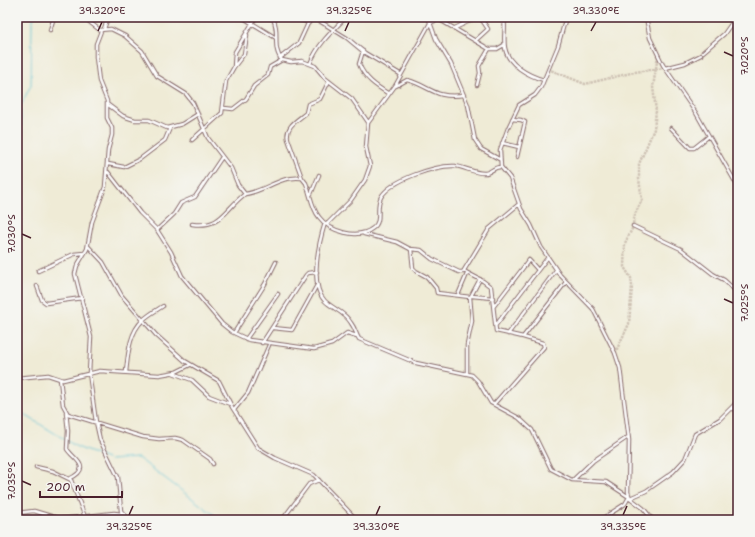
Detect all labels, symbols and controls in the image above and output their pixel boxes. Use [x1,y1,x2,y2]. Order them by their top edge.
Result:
text: 39.320°E [78,4,126,17]
text: 39.325°E [326,4,372,17]
text: 39.330°E [572,4,620,17]
text: 7.020°S [738,36,751,76]
text: 7.030°S [5,214,18,254]
text: 7.025°S [738,283,751,322]
text: 7.035°S [5,461,18,500]
scale bar [40,473,122,499]
text: 200 m [46,479,85,495]
text: 39.325°E [106,520,152,533]
text: 39.330°E [352,520,400,533]
text: 39.335°E [600,520,646,533]

